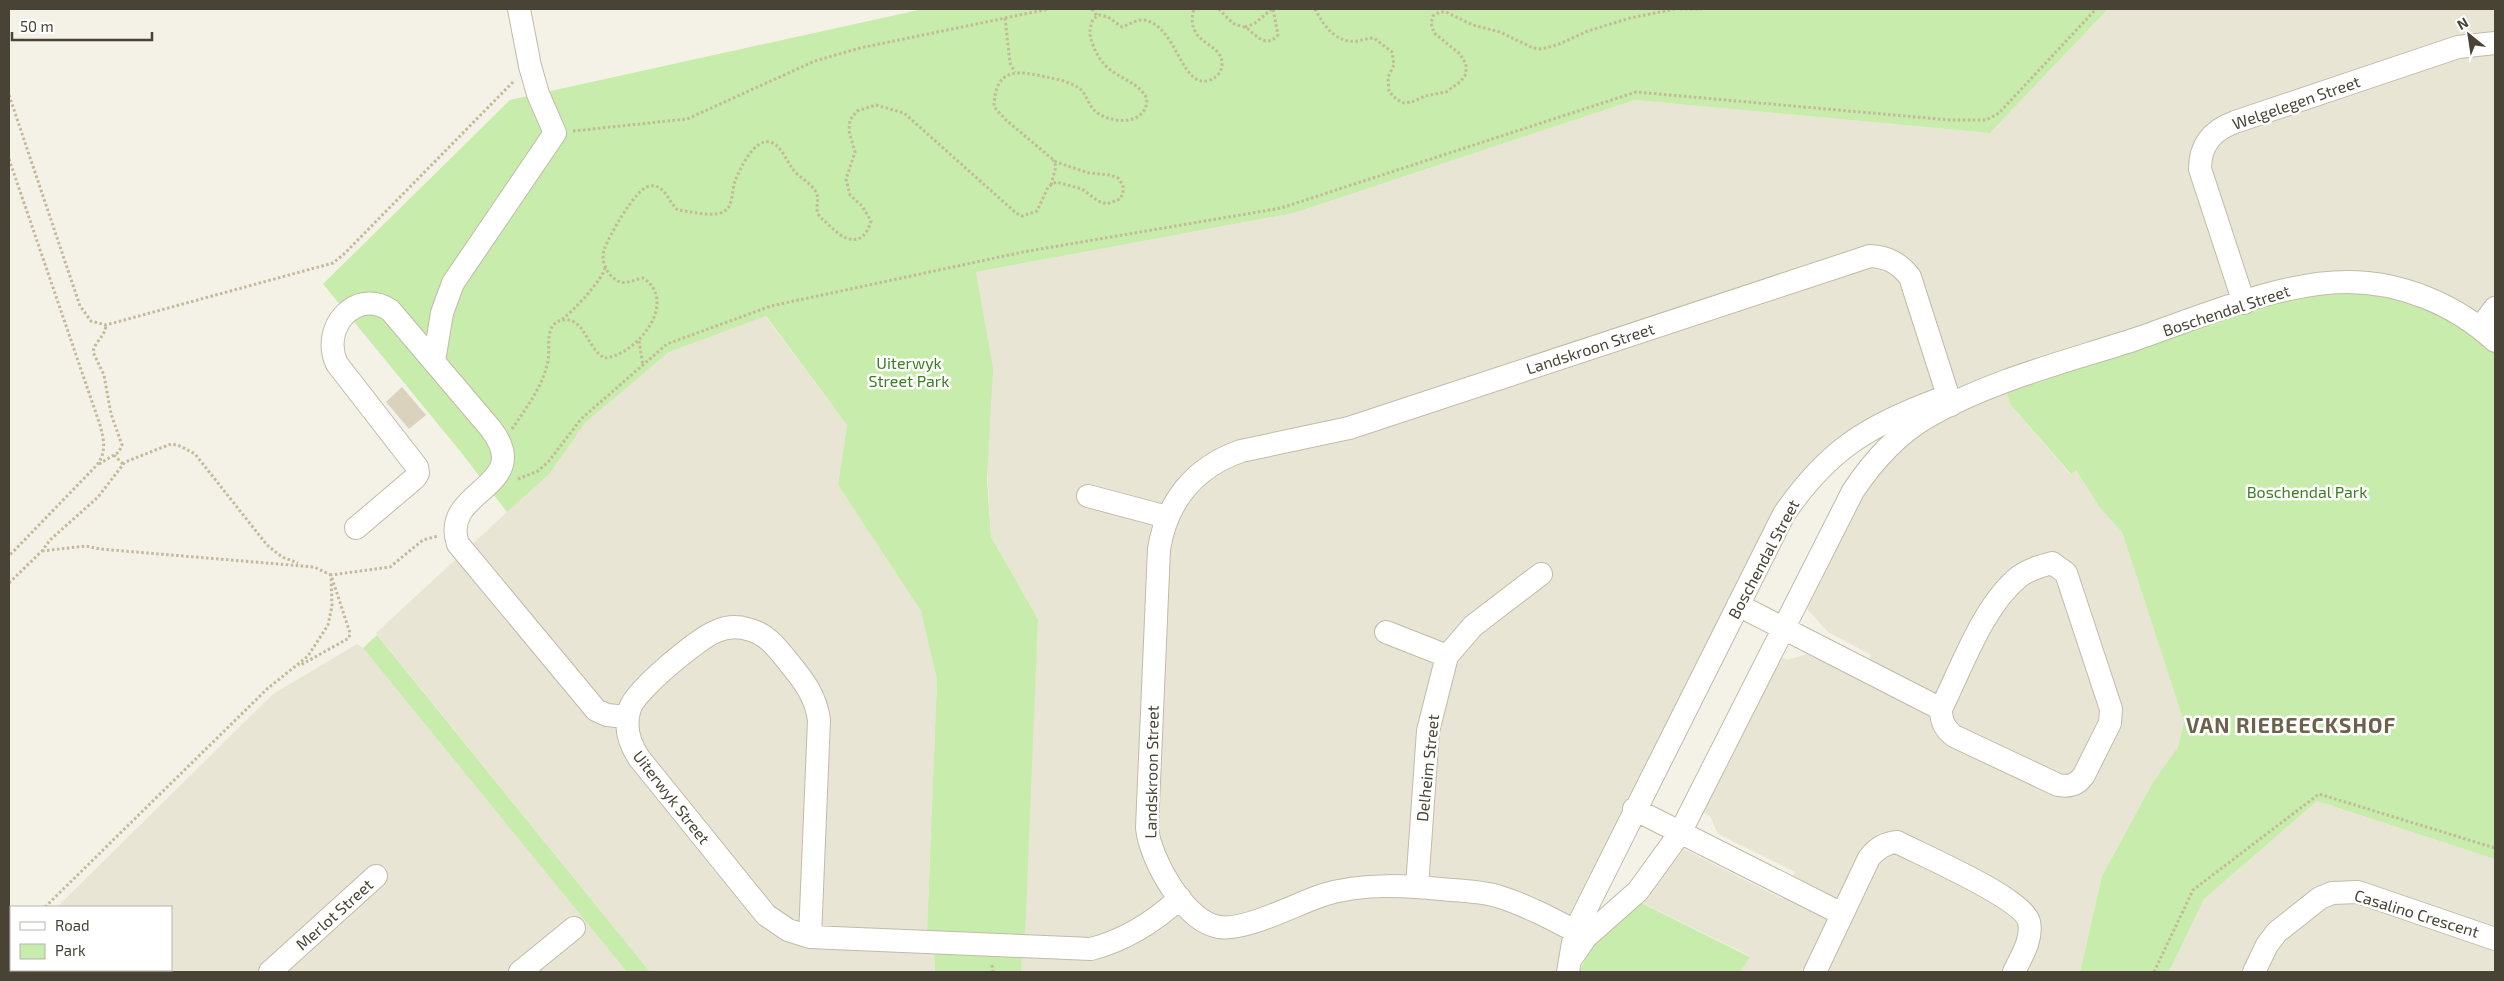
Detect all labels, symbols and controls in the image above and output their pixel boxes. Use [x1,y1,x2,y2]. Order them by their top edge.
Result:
scale bar [12,10,152,42]
north arrow [2444,10,2494,60]
text: N [2454,13,2471,33]
text: 50 m [20,17,54,35]
street label: Welgelegen Street [2230,71,2362,133]
street label: Boschendal Street [2160,280,2292,340]
street label: Landskroon Street [1524,318,1656,378]
park label: Uiterwyk Street Park [869,353,949,390]
park label: Boschendal Park [2247,482,2367,501]
street label: Boschendal Street [1724,496,1802,622]
street label: Landskroon Street [1140,705,1162,839]
district label: VAN RIEBEECKSHOF [2186,712,2396,737]
street label: Delheim Street [1412,713,1442,823]
street label: Uiterwyk Street [630,746,714,848]
street label: Merlot Street [292,874,376,954]
street label: Casalino Crescent [2352,885,2482,941]
legend [10,906,172,971]
text: Road [55,916,90,934]
text: Park [55,941,86,959]

